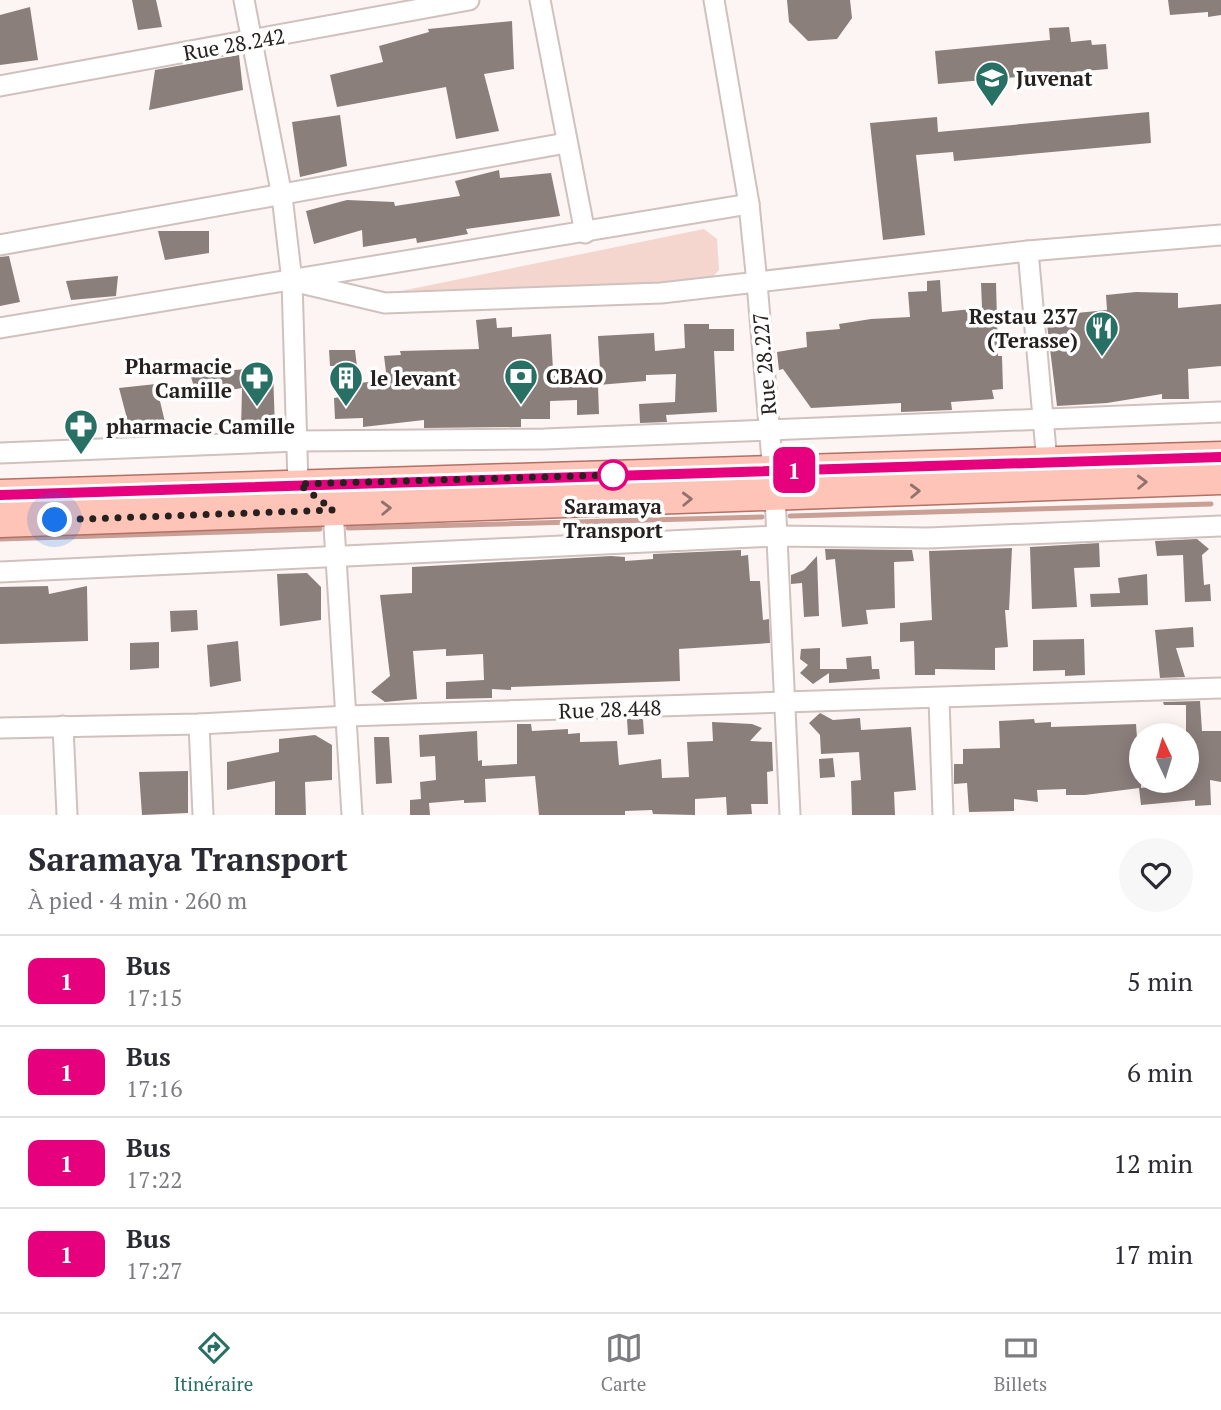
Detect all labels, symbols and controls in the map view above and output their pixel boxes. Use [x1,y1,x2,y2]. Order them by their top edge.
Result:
street label: Rue 28.242 [181,21,287,67]
school or university icon: Juvenat [973,59,1011,108]
place label: Juvenat [1016,64,1093,92]
place label: Restau 237 (Terasse) [969,302,1078,354]
restaurant icon: Restau 237 (Terasse) [1083,309,1121,358]
street label: Rue 28.227 [746,312,782,416]
place label: Pharmacie Camille [125,352,232,404]
bank icon: CBAO [502,357,540,406]
pharmacy icon: Pharmacie Camille [238,359,276,408]
building icon: le levant [327,359,365,408]
place label: CBAO [546,362,603,390]
place label: le levant [370,364,457,392]
pharmacy icon: pharmacie Camille [62,407,100,456]
place label: pharmacie Camille [106,412,295,440]
line badge: 1 [771,447,817,493]
text: 1 [787,454,801,486]
marker: Saramaya Transport [598,460,628,490]
one-way arrow [1137,474,1148,489]
one-way arrow [909,483,920,498]
place label: Saramaya Transport [563,492,664,544]
one-way arrow [682,492,693,507]
one-way arrow [381,501,392,516]
your location [37,502,72,537]
street label: Rue 28.448 [558,693,662,725]
north arrow [1129,723,1199,793]
map controls [1129,723,1199,793]
text: Saramaya Transport [28,837,348,880]
button: heart [1119,838,1193,912]
text: À pied · 4 min · 260 m [28,885,247,916]
text: Bus [126,948,171,982]
text: 5 min [1127,964,1193,998]
text: 1 [60,965,73,997]
text: 17:15 [126,982,183,1013]
text: Bus [126,1039,171,1073]
text: 6 min [1127,1055,1193,1089]
text: 1 [60,1056,73,1088]
text: 17:16 [126,1073,183,1104]
text: Bus [126,1130,171,1164]
text: 12 min [1113,1146,1193,1180]
text: 1 [60,1147,73,1179]
text: 17:22 [126,1164,183,1195]
text: Bus [126,1221,171,1255]
text: 17 min [1113,1237,1193,1271]
text: 1 [60,1238,73,1270]
text: 17:27 [126,1255,183,1286]
tab: Itinéraire [174,1329,253,1396]
tab: Carte [601,1329,646,1396]
tab: Billets [994,1329,1047,1396]

